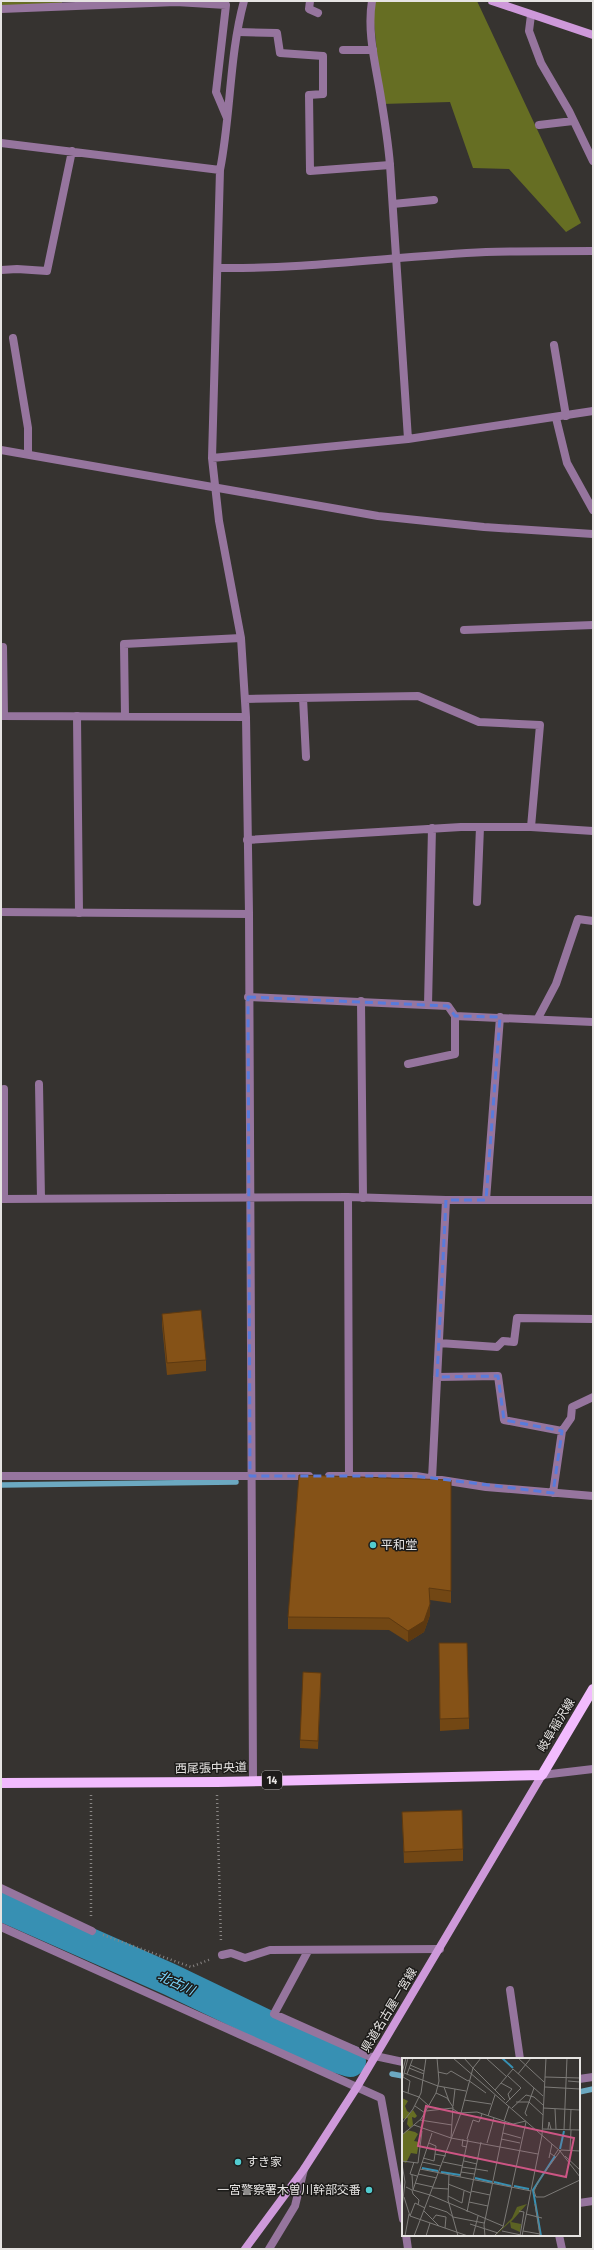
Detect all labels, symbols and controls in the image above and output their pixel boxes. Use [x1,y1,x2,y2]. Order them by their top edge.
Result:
place label: 平和堂 [381,1538,417,1552]
marker: 平和堂 [368,1540,378,1550]
street label: 岐阜稲沢線 [535,1696,577,1754]
street label: 西尾張中央道 [175,1760,247,1776]
road number: 14 [262,1771,282,1789]
street label: 県道名古屋一宮線 [358,1965,420,2055]
water label: 北古川 [155,1968,199,1999]
inset map [402,2058,580,2236]
place label: すき家 [246,2155,282,2169]
marker: すき家 [233,2157,243,2167]
place label: 一宮警察署木曽川幹部交番 [217,2183,361,2197]
marker: 一宮警察署木曽川幹部交番 [364,2185,374,2195]

